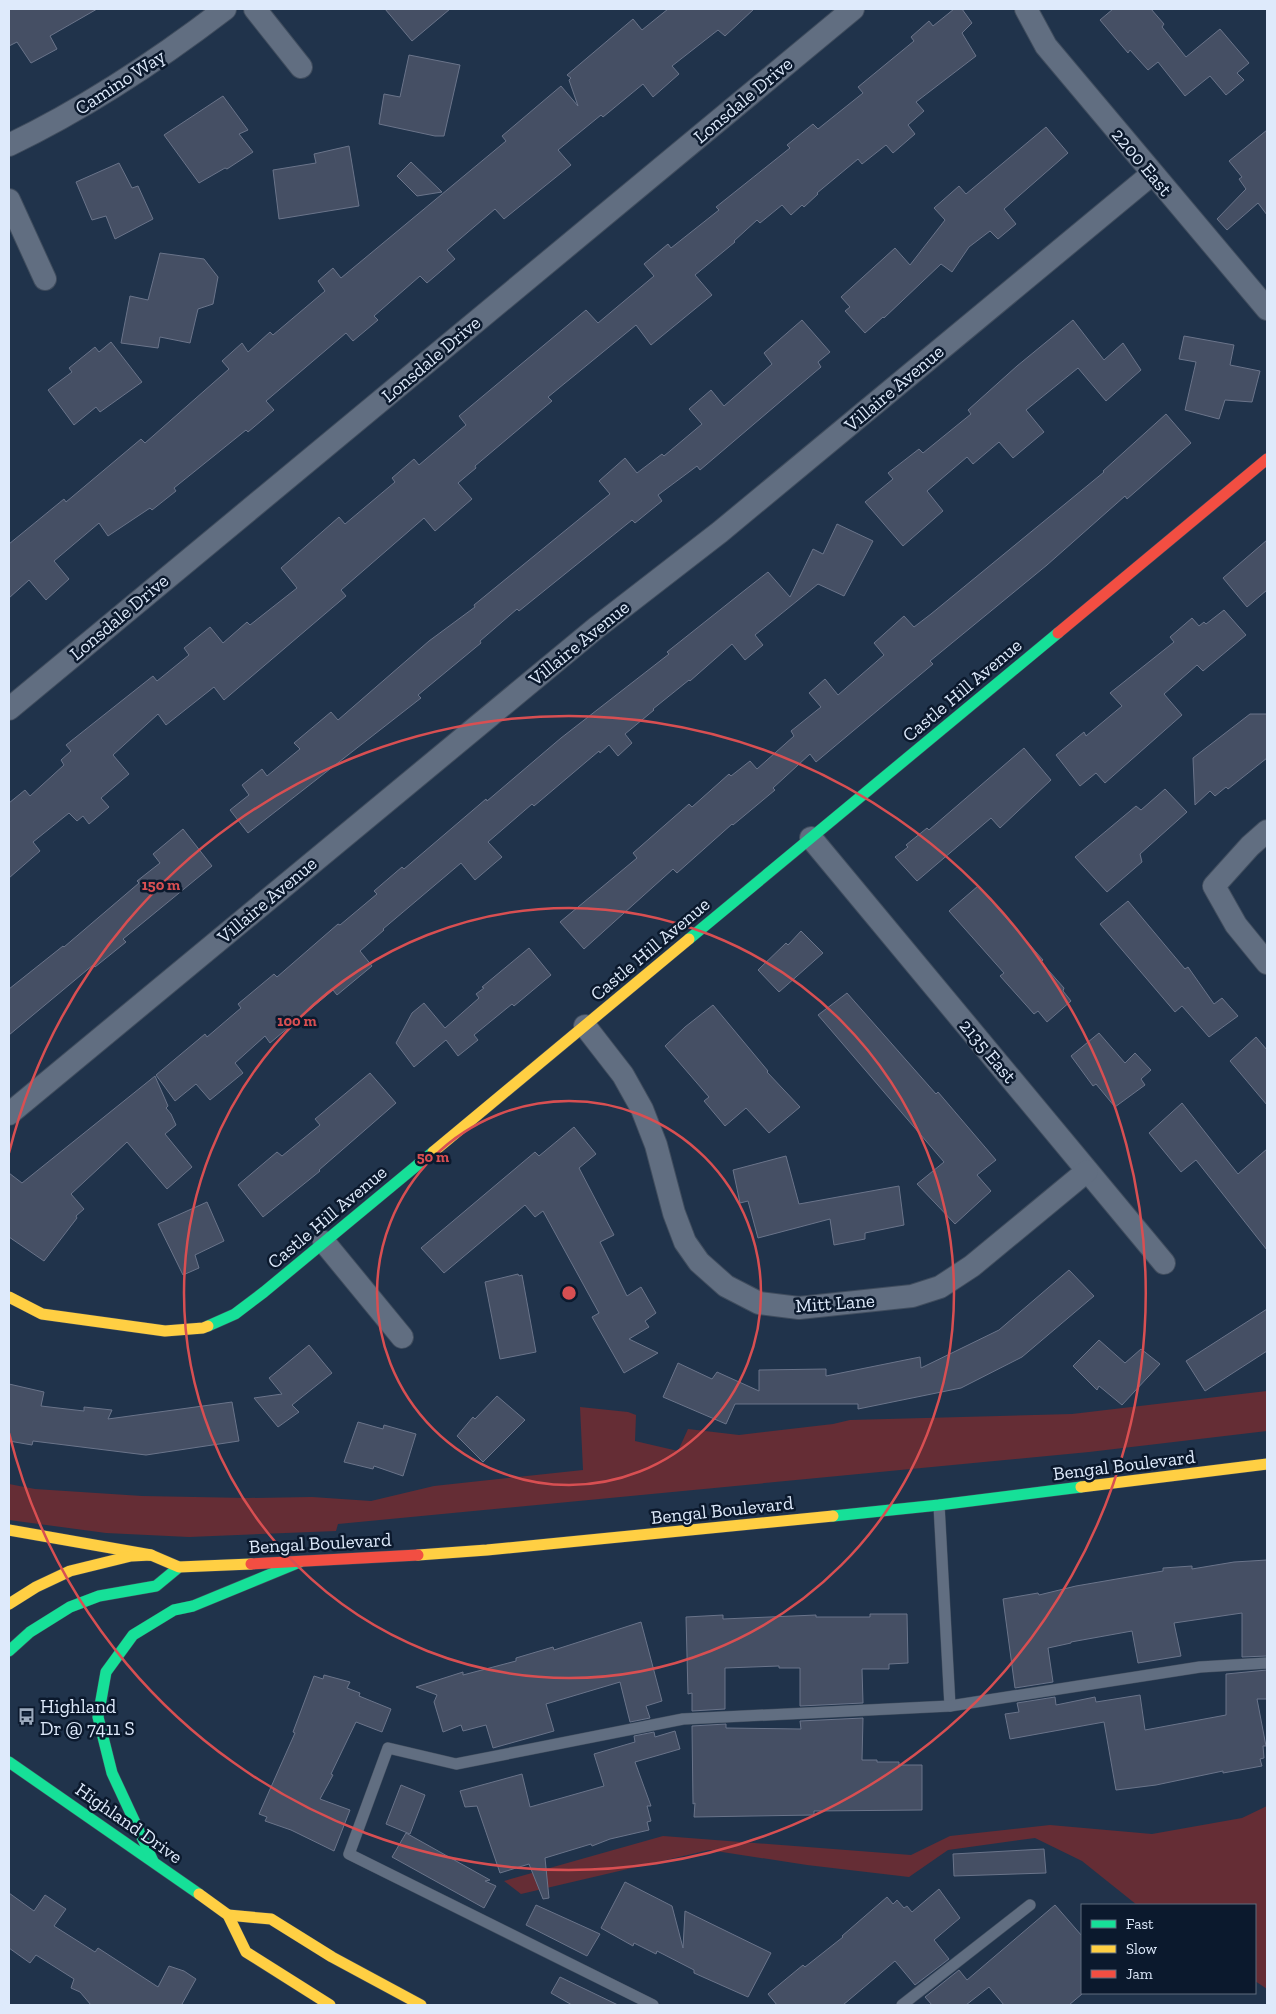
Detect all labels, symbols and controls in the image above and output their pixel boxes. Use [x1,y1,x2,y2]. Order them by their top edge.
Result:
street label: Camino Way [71,44,170,120]
street label: Lonsdale Drive [689,52,797,148]
street label: 2200 East [1107,123,1177,201]
street label: Lonsdale Drive [377,311,485,407]
street label: Villaire Avenue [839,340,948,437]
street label: Lonsdale Drive [65,569,173,665]
street label: Villaire Avenue [523,595,634,691]
street label: Castle Hill Avenue [898,633,1026,747]
street label: Villaire Avenue [212,852,321,949]
text: 150 m [142,876,180,894]
street label: Castle Hill Avenue [586,892,714,1006]
text: 100 m [277,1012,317,1030]
street label: 2135 East [955,1014,1021,1088]
text: 50 m [417,1148,449,1166]
street label: Castle Hill Avenue [263,1160,391,1274]
centre of rings [560,1284,578,1302]
street label: Mitt Lane [794,1289,876,1317]
street label: Bengal Boulevard [1052,1445,1197,1485]
street label: Bengal Boulevard [650,1491,795,1529]
street label: Bengal Boulevard [248,1528,393,1558]
place label: Highland Dr @ 7411 S [40,1695,135,1740]
bus stop icon: Highland Dr @ 7411 S [16,1707,36,1727]
street label: Highland Drive [71,1778,187,1868]
legend [1081,1904,1256,1994]
text: Fast [1126,1915,1154,1933]
text: Slow [1126,1940,1158,1958]
text: Jam [1126,1965,1153,1983]

